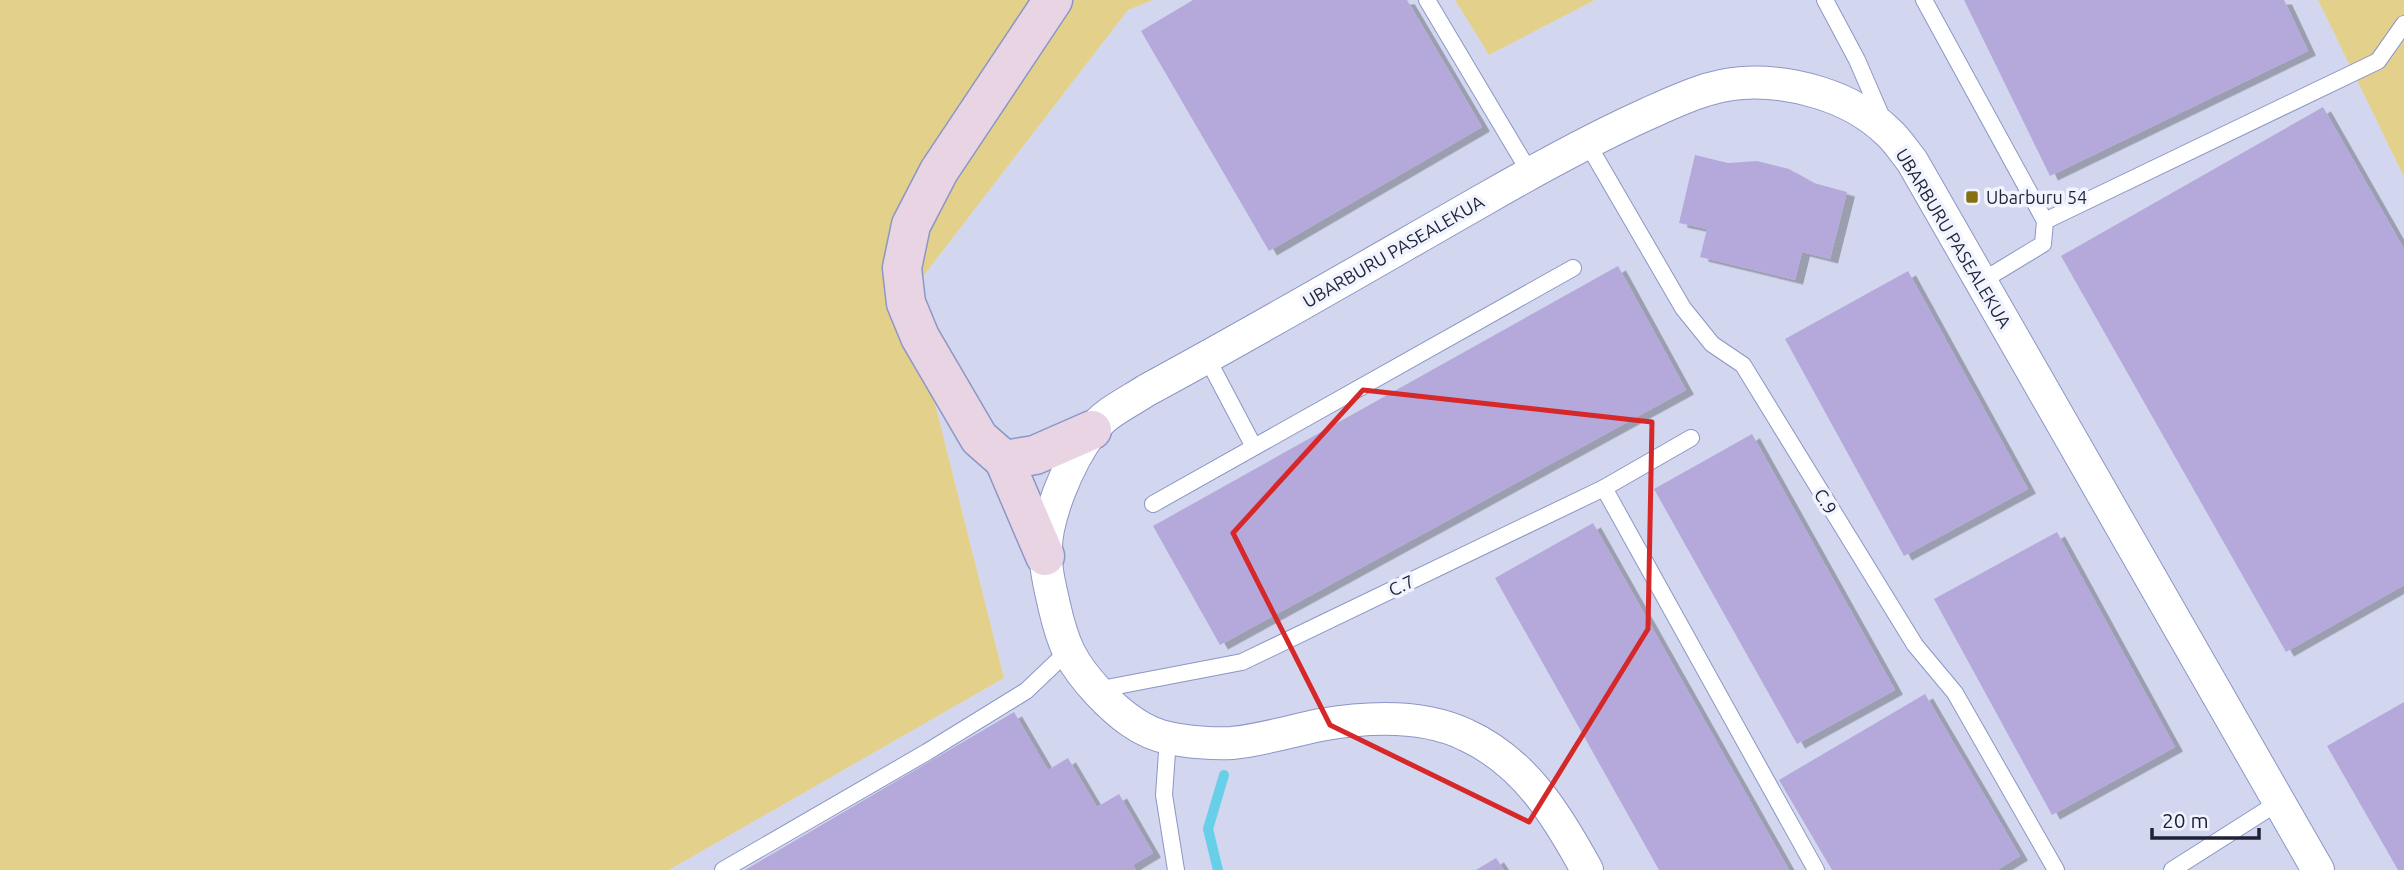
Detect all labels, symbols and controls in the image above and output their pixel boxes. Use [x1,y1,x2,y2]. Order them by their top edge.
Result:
street label: UBARBURU PASEALEKUA [1892,145,2016,332]
place label: Ubarburu 54 [1986,187,2087,207]
marker: Ubarburu 54 [1964,189,1980,205]
street label: UBARBURU PASEALEKUA [1299,191,1487,311]
street label: C.9 [1811,485,1841,517]
street label: C.7 [1385,570,1417,600]
scale bar [2152,796,2259,840]
text: 20 m [2162,808,2209,832]

